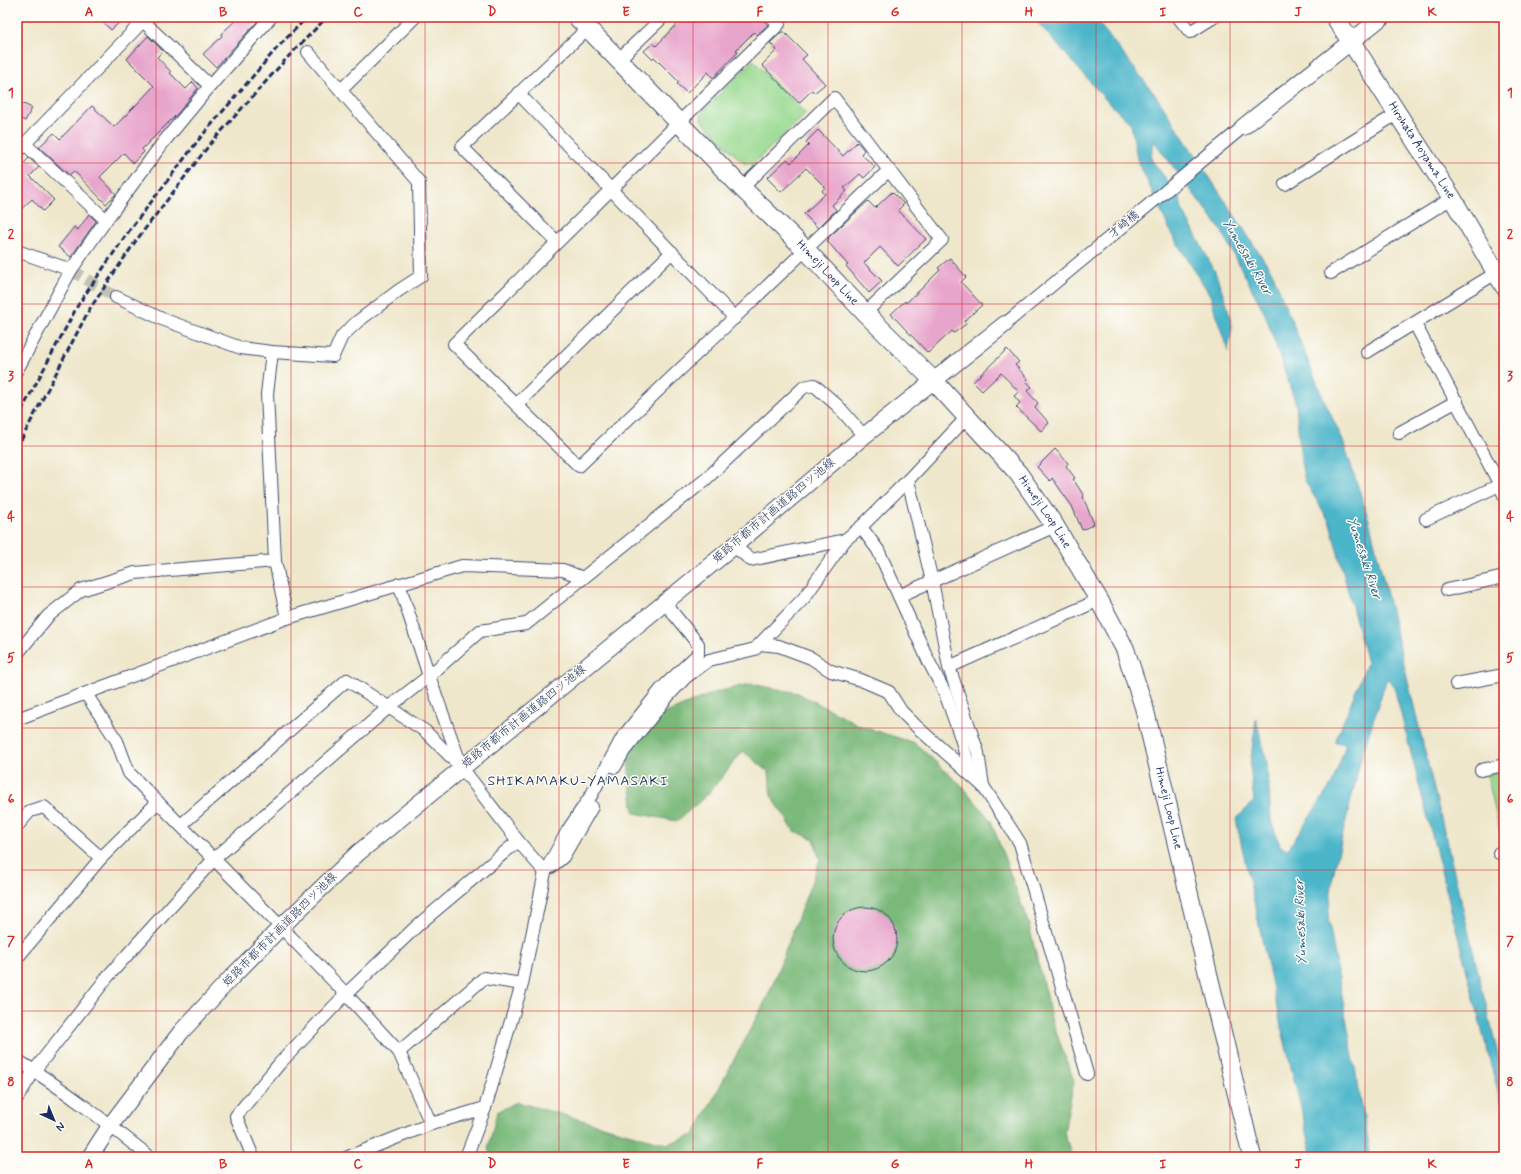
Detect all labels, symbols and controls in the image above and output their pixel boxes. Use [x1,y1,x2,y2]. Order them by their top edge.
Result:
text: A [85,4,93,21]
text: B [219,4,228,21]
text: C [353,4,363,21]
text: D [488,4,497,21]
text: E [622,4,630,21]
text: F [757,4,764,21]
text: G [891,4,900,21]
text: H [1025,4,1034,21]
text: I [1160,4,1167,21]
text: J [1294,4,1302,21]
text: K [1427,4,1437,21]
text: 1 [8,85,14,102]
text: 1 [1507,85,1513,102]
street label: Hirohata Aoyama Line [1384,99,1459,202]
street label: 才崎橋 [1105,207,1143,243]
water label: Yumesaki River [1218,216,1277,300]
text: 2 [8,226,15,243]
text: 2 [1507,226,1514,243]
street label: Himeji Loop Line [793,237,862,309]
text: 3 [8,368,14,385]
text: 3 [1507,368,1513,385]
street label: 姫路市都市計画道路四ツ池線 [709,455,839,567]
street label: Himeji Loop Line [1014,473,1075,552]
text: 4 [7,509,15,526]
text: 4 [1506,509,1514,526]
water label: Yumesaki River [1343,515,1386,603]
text: 5 [7,650,15,667]
text: 5 [1506,650,1514,667]
street label: 姫路市都市計画道路四ツ池線 [458,662,590,772]
street label: Himeji Loop Line [1151,766,1186,851]
district label: SHIKAMAKU-YAMASAKI [487,772,669,790]
text: 6 [8,791,15,808]
text: 6 [1507,791,1514,808]
street label: 姫路市都市計画道路四ツ池線 [219,869,341,991]
water label: Yumesaki River [1291,877,1311,965]
text: 7 [7,933,15,950]
text: 7 [1506,933,1514,950]
text: 8 [7,1074,15,1091]
text: 8 [1506,1074,1514,1091]
north arrow [34,1100,74,1140]
text: N [53,1119,68,1134]
text: A [85,1156,93,1173]
text: B [219,1156,228,1173]
text: C [353,1156,363,1173]
text: D [488,1156,497,1173]
text: E [622,1156,630,1173]
text: F [757,1156,764,1173]
text: G [891,1156,900,1173]
text: H [1025,1156,1034,1173]
text: I [1160,1156,1167,1173]
text: J [1294,1156,1302,1173]
text: K [1427,1156,1437,1173]

